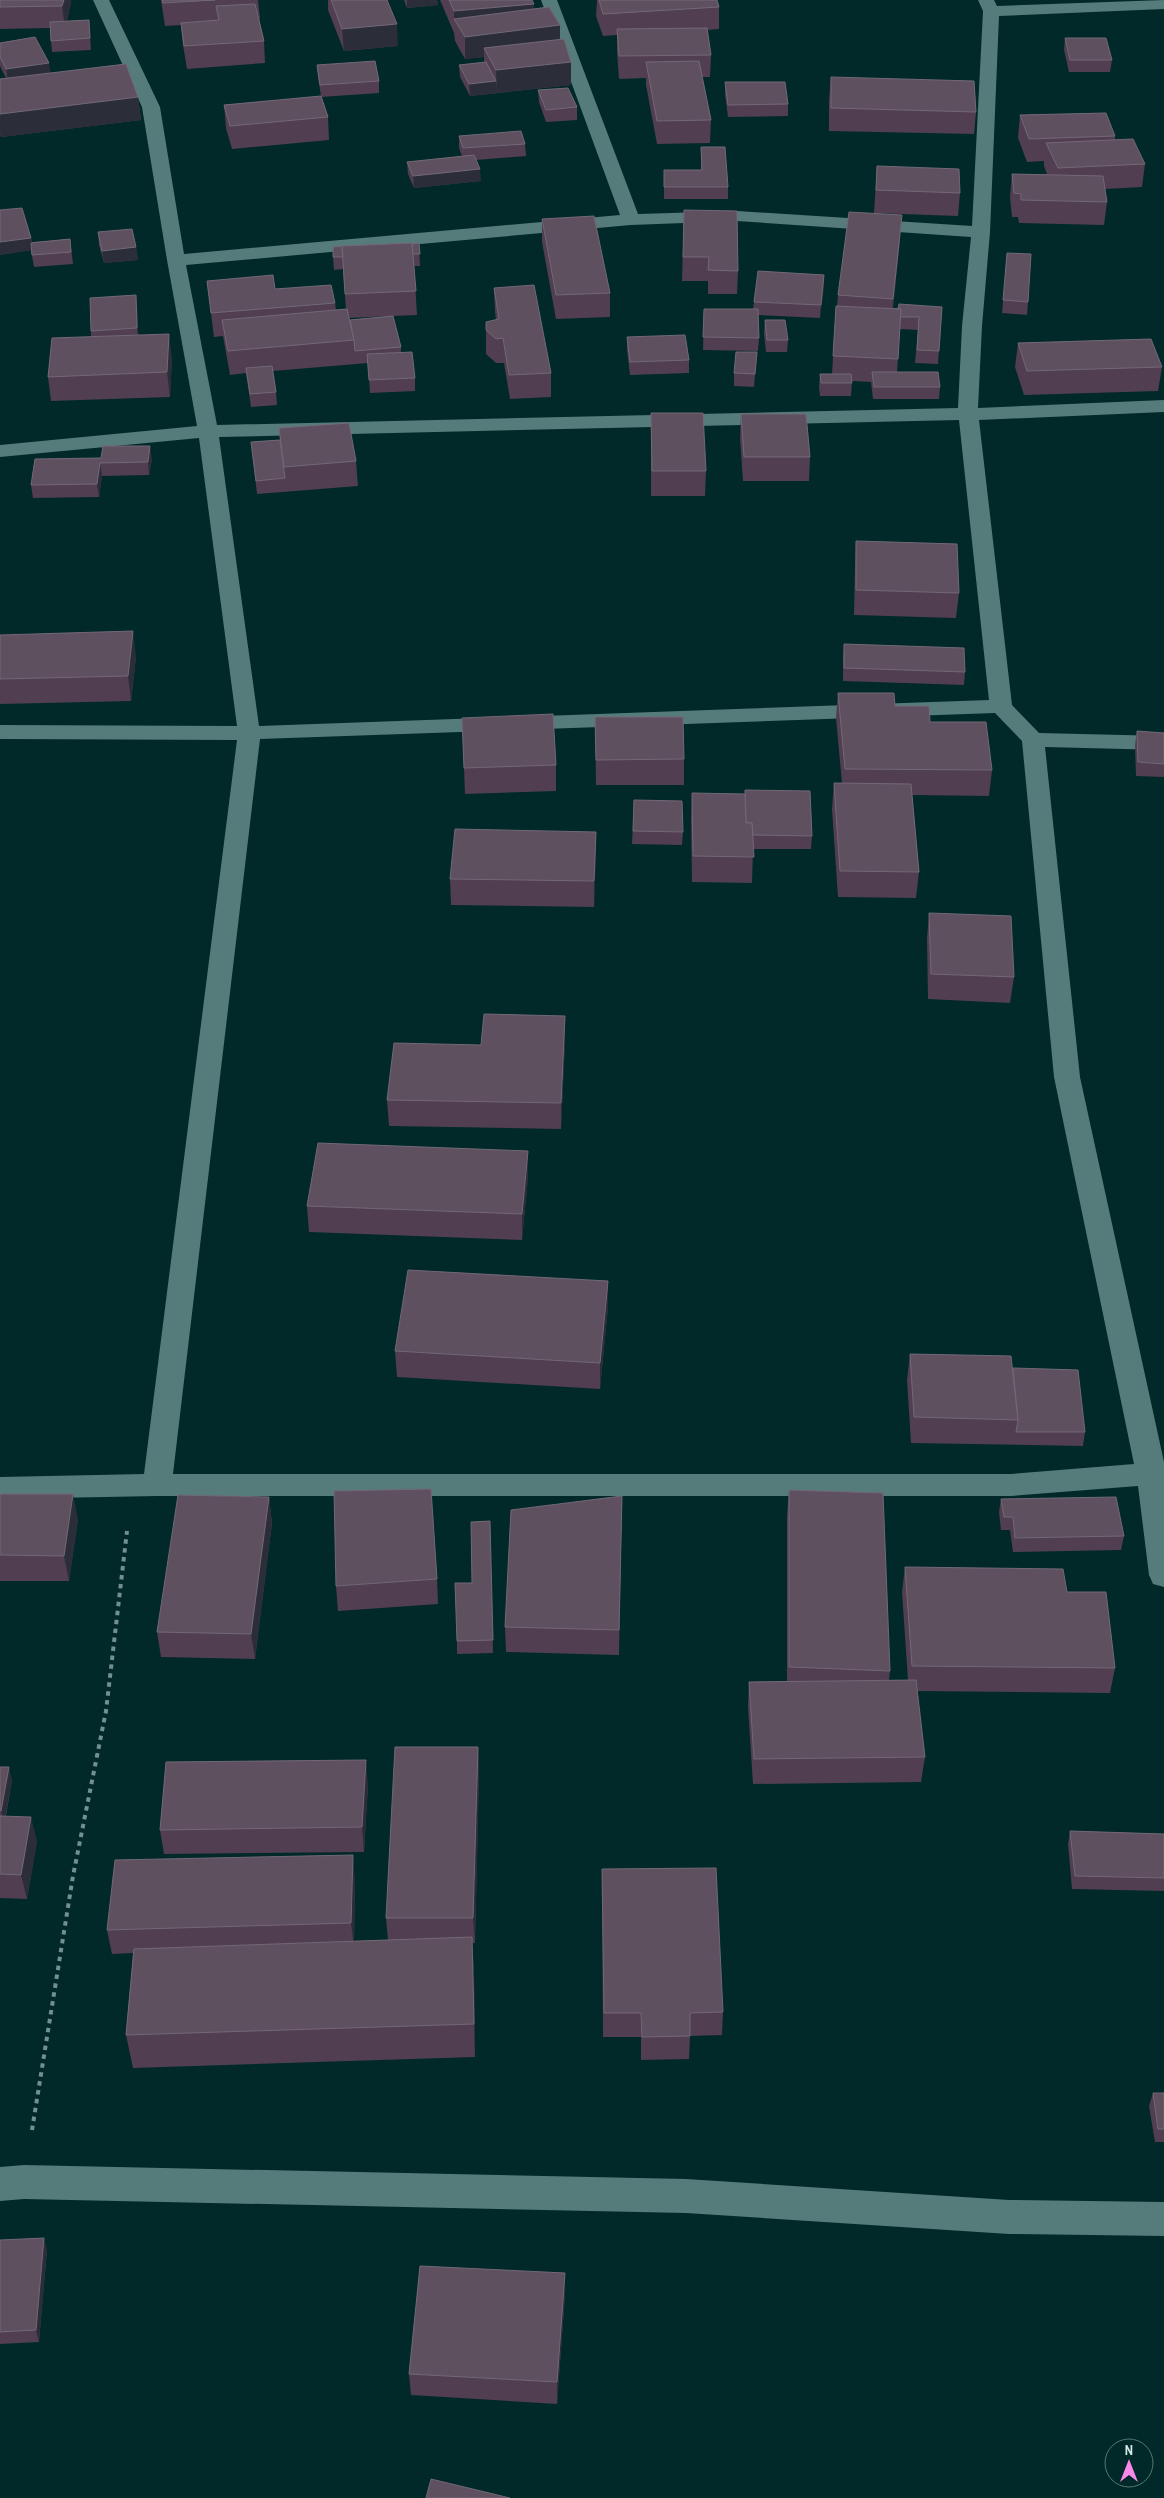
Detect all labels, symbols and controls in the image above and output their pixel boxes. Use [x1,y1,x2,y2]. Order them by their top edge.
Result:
north arrow [1104,2438,1154,2488]
text: N [1125,2441,1133,2459]

